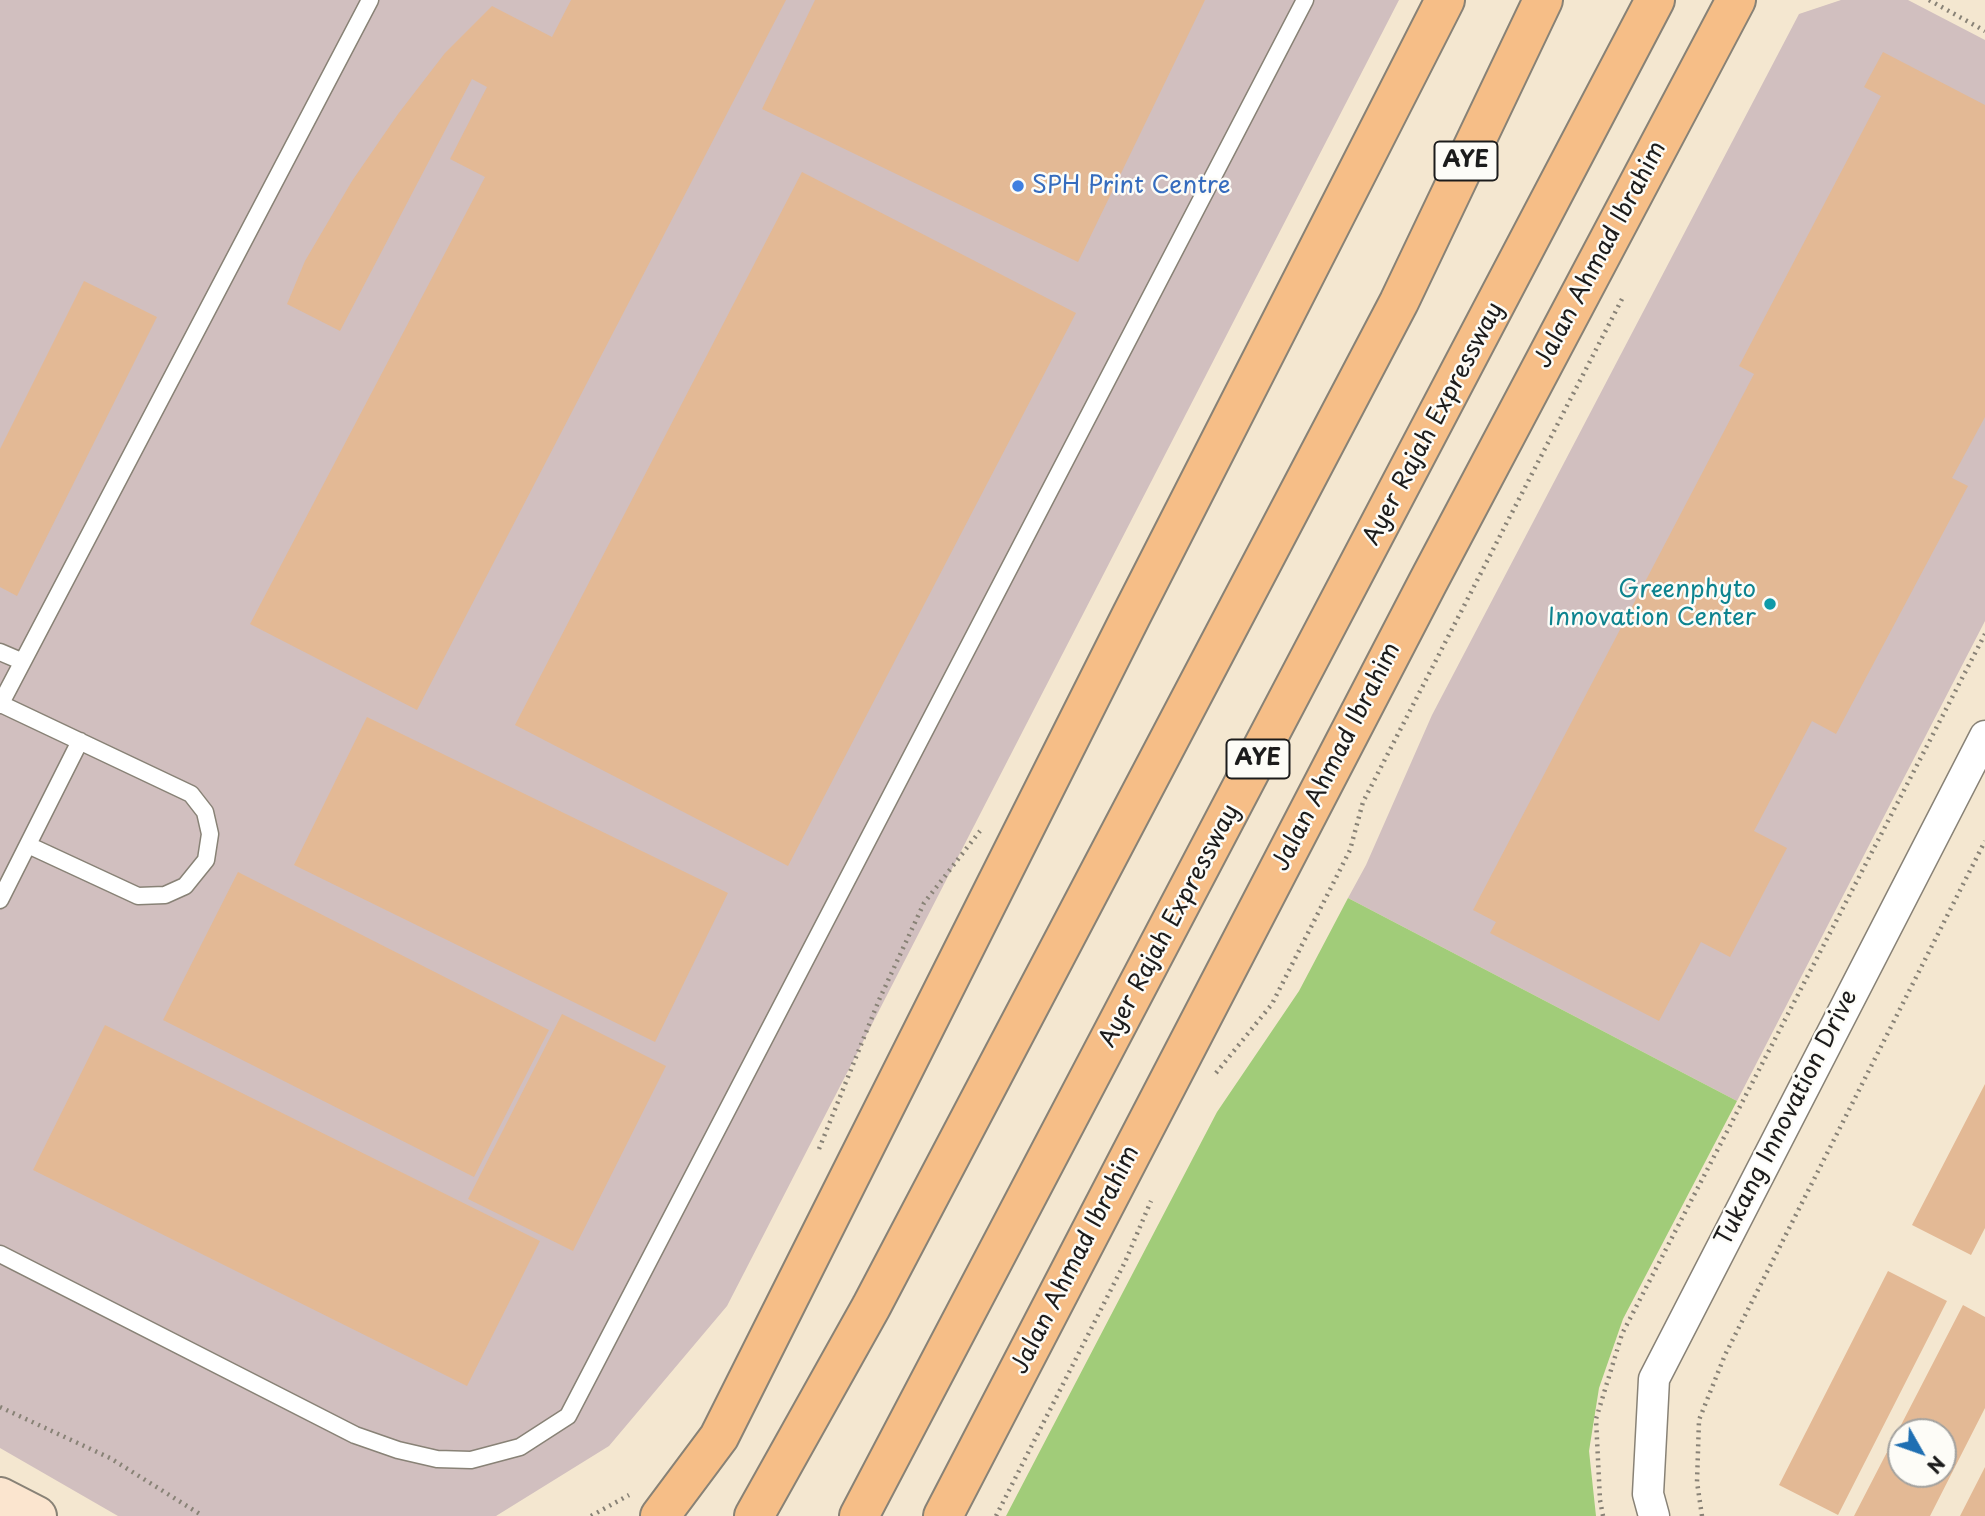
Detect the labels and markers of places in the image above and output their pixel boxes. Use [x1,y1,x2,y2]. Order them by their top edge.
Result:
place label: SPH Print Centre [1032,172,1230,200]
marker: SPH Print Centre [1010,178,1026,194]
place label: Greenphyto Innovation Center [1548,576,1756,632]
marker: Greenphyto Innovation Center [1762,596,1778,612]

